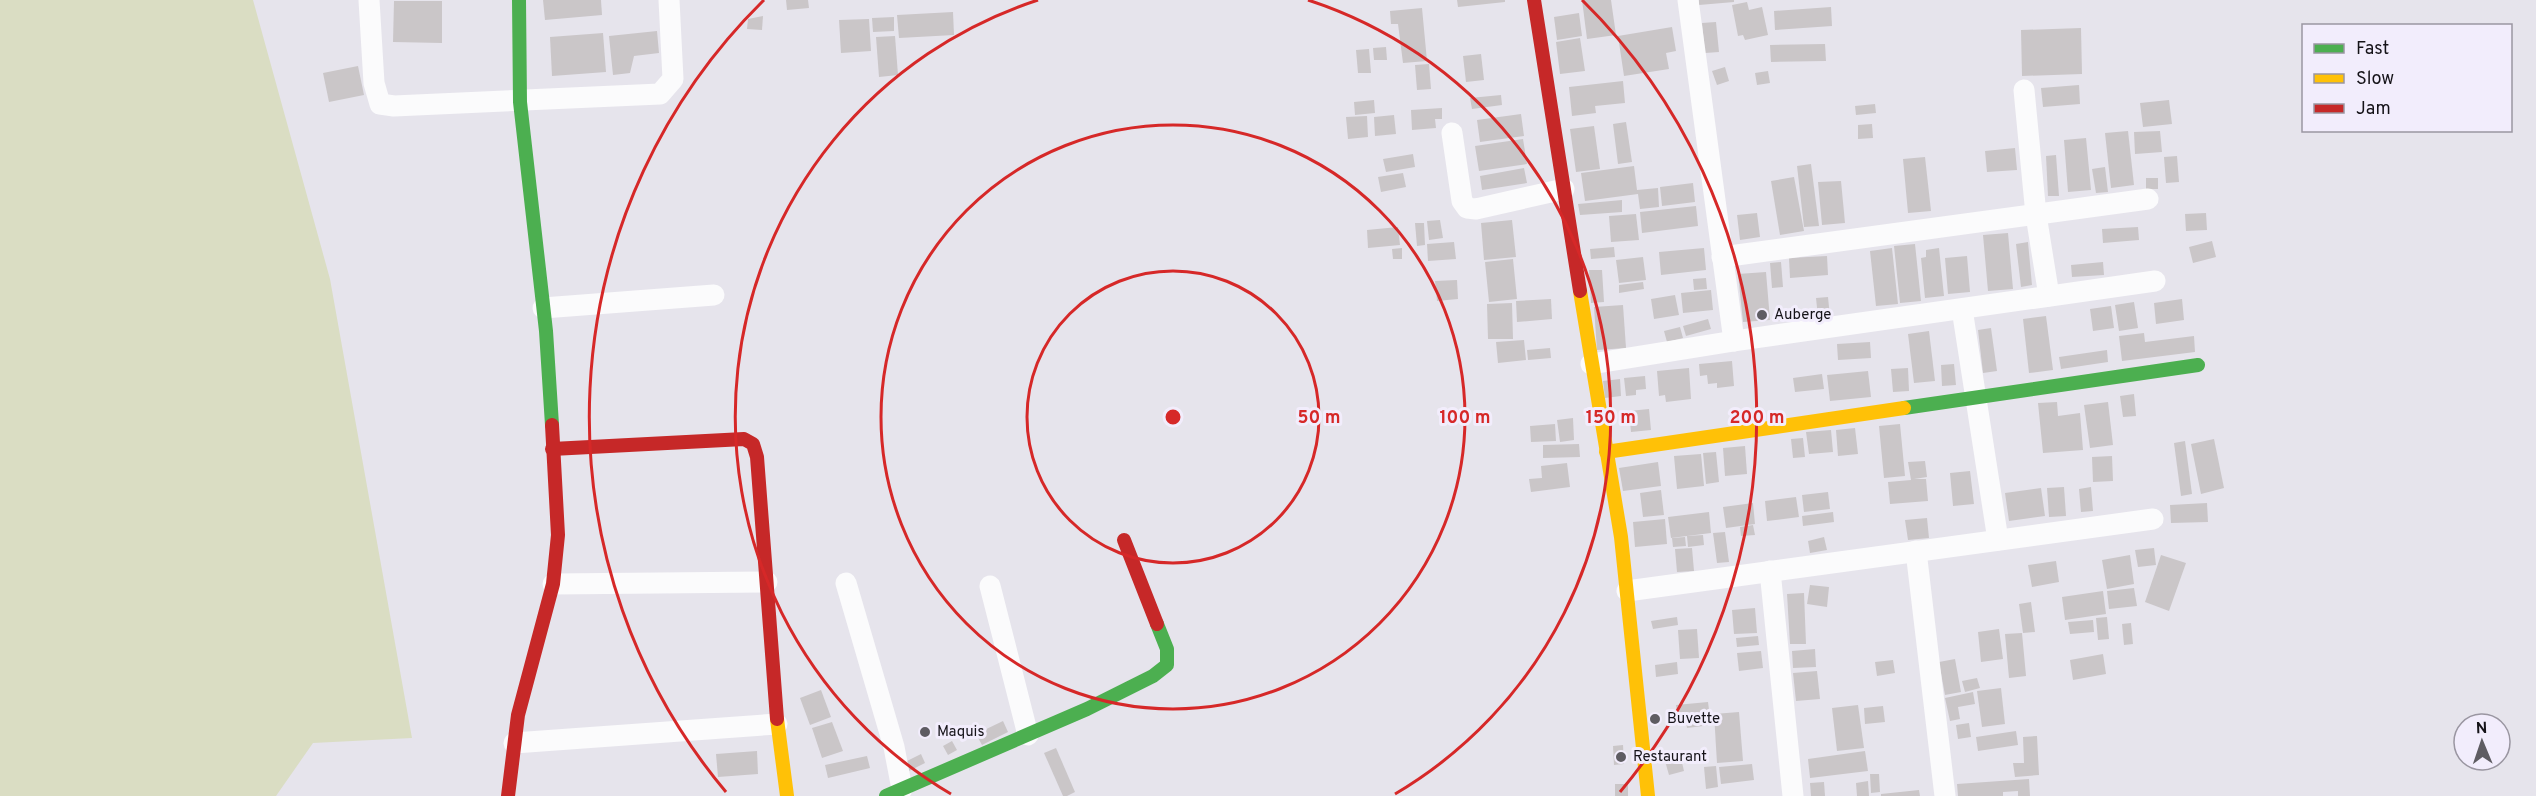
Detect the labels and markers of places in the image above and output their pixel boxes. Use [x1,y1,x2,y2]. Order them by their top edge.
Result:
place label: Auberge [1774,306,1831,325]
marker: Auberge [1755,308,1769,322]
centre of rings [1163,407,1183,427]
place label: Buvette [1667,710,1720,729]
marker: Buvette [1648,712,1662,726]
place label: Maquis [937,723,984,742]
marker: Maquis [918,725,932,739]
place label: Restaurant [1633,748,1707,767]
marker: Restaurant [1614,750,1628,764]

